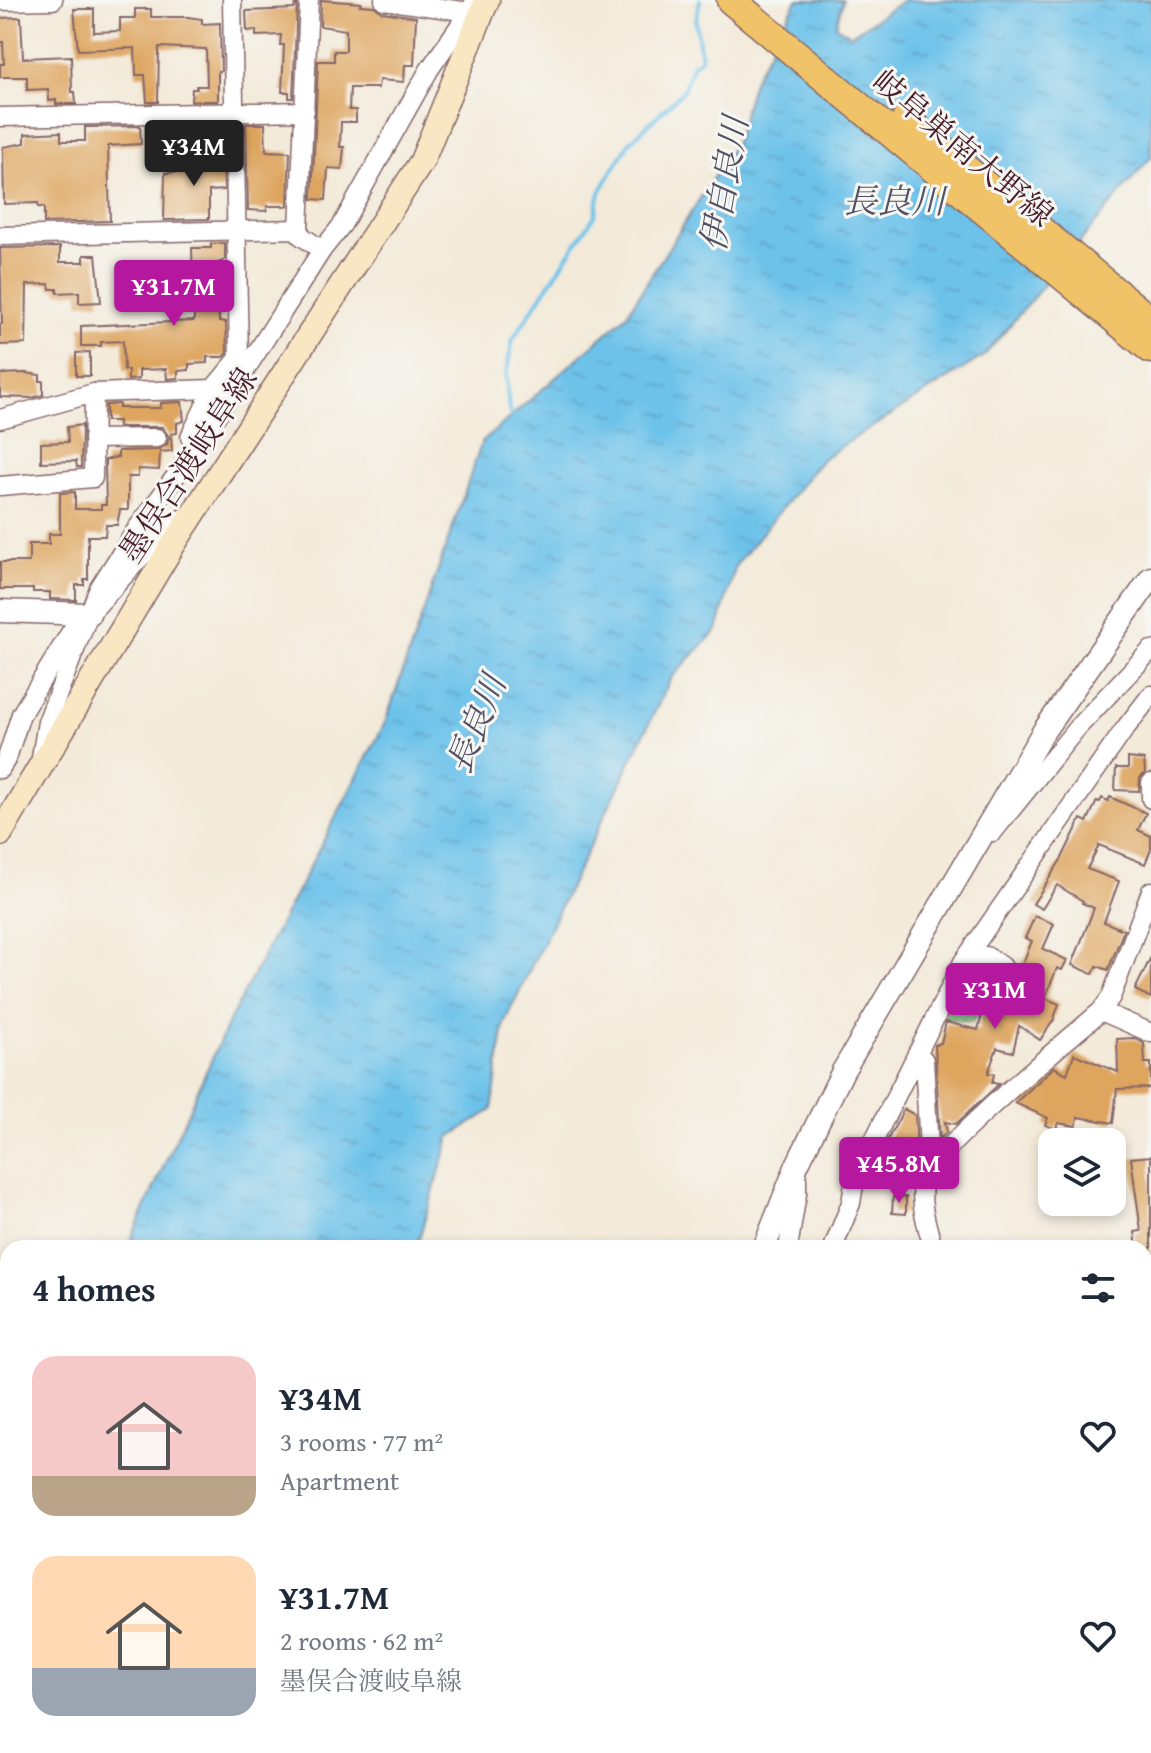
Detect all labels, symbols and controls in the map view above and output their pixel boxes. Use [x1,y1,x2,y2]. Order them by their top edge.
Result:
street label: 岐阜巣南大野線 [862,58,1064,238]
water label: 伊自良川 [688,109,760,255]
pin: ¥34M [147,120,241,188]
text: ¥34M [163,126,225,165]
water label: 長良川 [843,176,949,225]
pin: ¥31.7M [109,260,239,328]
text: ¥31.7M [132,266,216,305]
street label: 墨俣合渡岐阜線 [107,358,268,571]
water label: 長良川 [434,664,519,780]
pin: ¥31M [948,963,1042,1031]
text: ¥31M [964,969,1026,1008]
map controls [1038,1128,1126,1216]
button: layers [1038,1128,1126,1216]
pin: ¥45.8M [834,1137,964,1205]
text: ¥45.8M [857,1143,941,1182]
text: 4 homes [32,1264,156,1313]
icon: filters [1076,1266,1120,1310]
text: ¥34M [280,1373,362,1422]
icon: home [96,1388,192,1484]
icon: heart [1076,1414,1120,1458]
text: 3 rooms · 77 m² [280,1422,443,1461]
text: Apartment [280,1461,399,1500]
text: ¥31.7M [280,1572,389,1621]
icon: home [96,1588,192,1684]
icon: heart [1076,1614,1120,1658]
text: 2 rooms · 62 m² [280,1621,443,1660]
text: 墨俣合渡岐阜線 [280,1661,462,1700]

